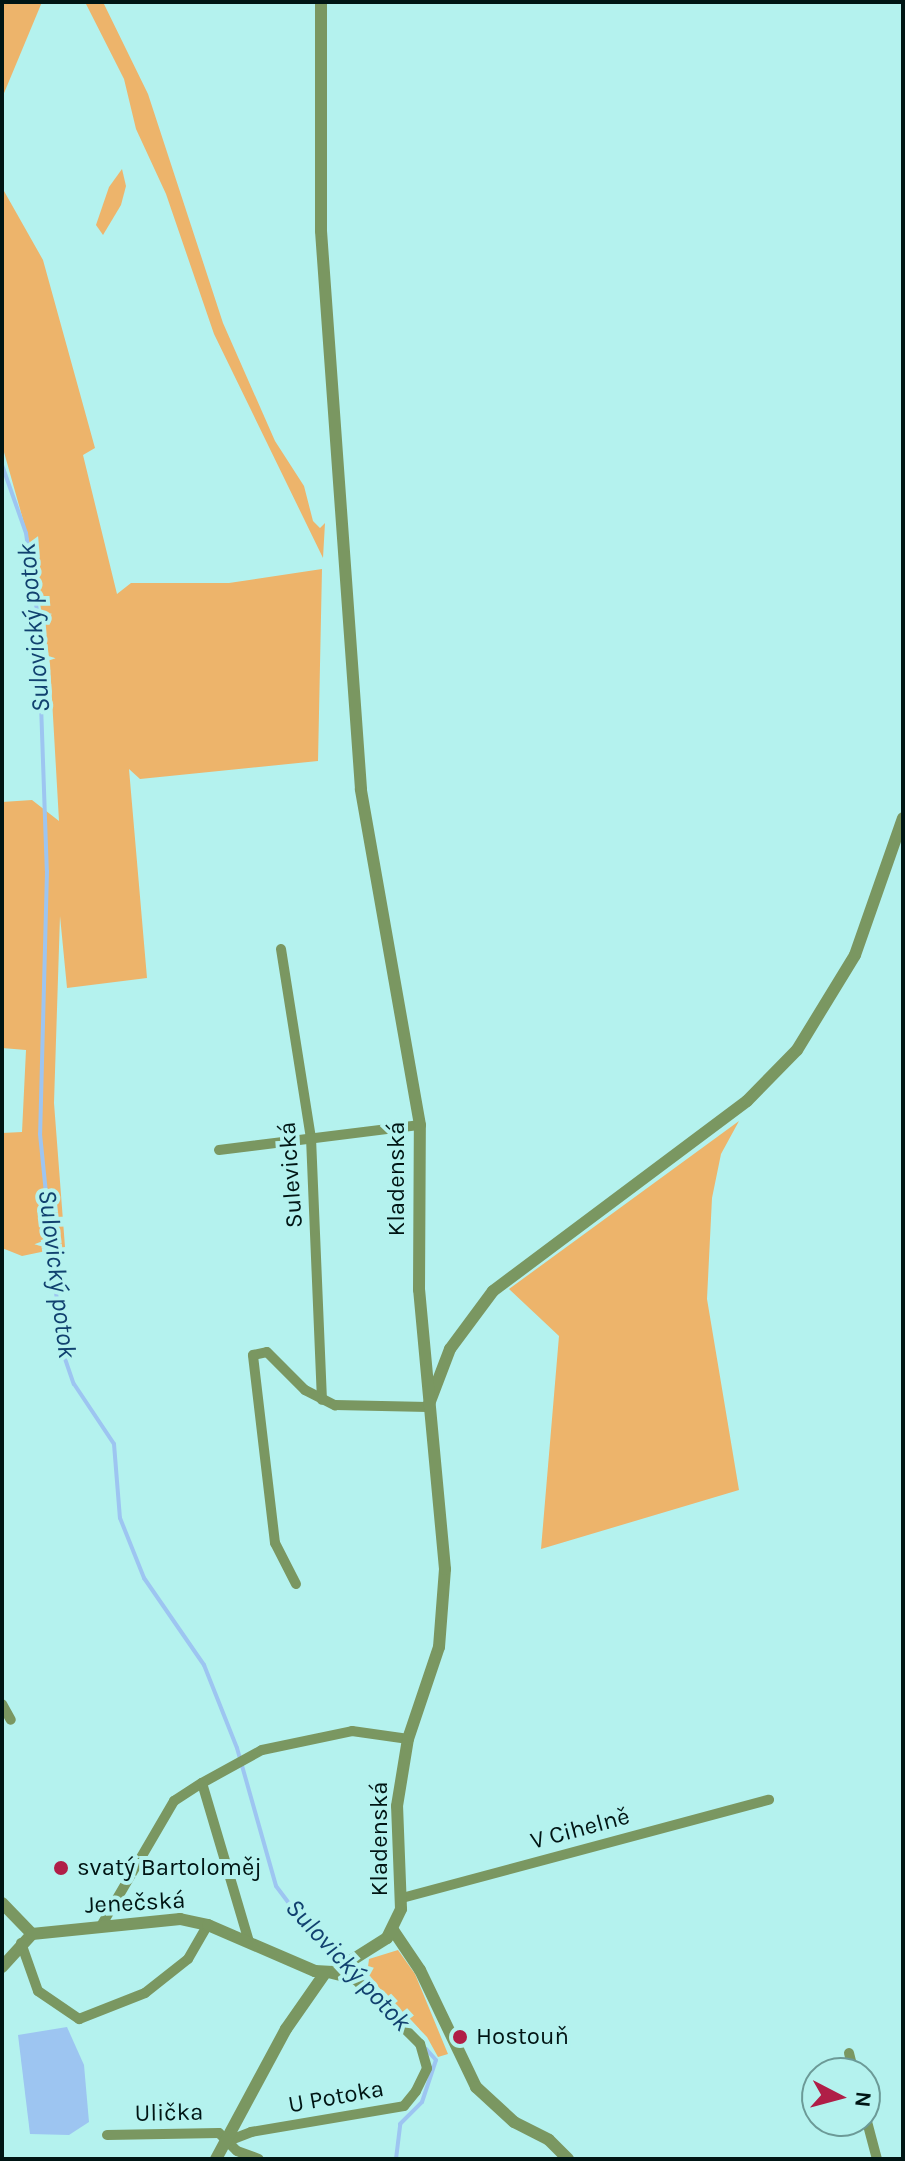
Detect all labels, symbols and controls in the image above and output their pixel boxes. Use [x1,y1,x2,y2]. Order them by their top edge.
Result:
water label: Sulovický potok [11,542,57,714]
street label: Sulevická [273,1121,309,1229]
street label: Kladenská [383,1122,411,1236]
water label: Sulovický potok [31,1188,83,1360]
street label: Kladenská [366,1782,394,1896]
street label: V Cihelně [527,1802,633,1856]
place label: svatý Bartoloměj [77,1854,262,1882]
marker: svatý Bartoloměj [52,1859,70,1877]
street label: Jenečská [84,1886,186,1920]
water label: Sulovický potok [279,1892,417,2038]
place label: Hostouň [476,2023,569,2051]
marker: Hostouň [451,2028,469,2046]
north arrow [801,2057,881,2137]
street label: U Potoka [286,2074,386,2120]
text: N [849,2090,877,2109]
street label: Ulička [134,2098,204,2128]

